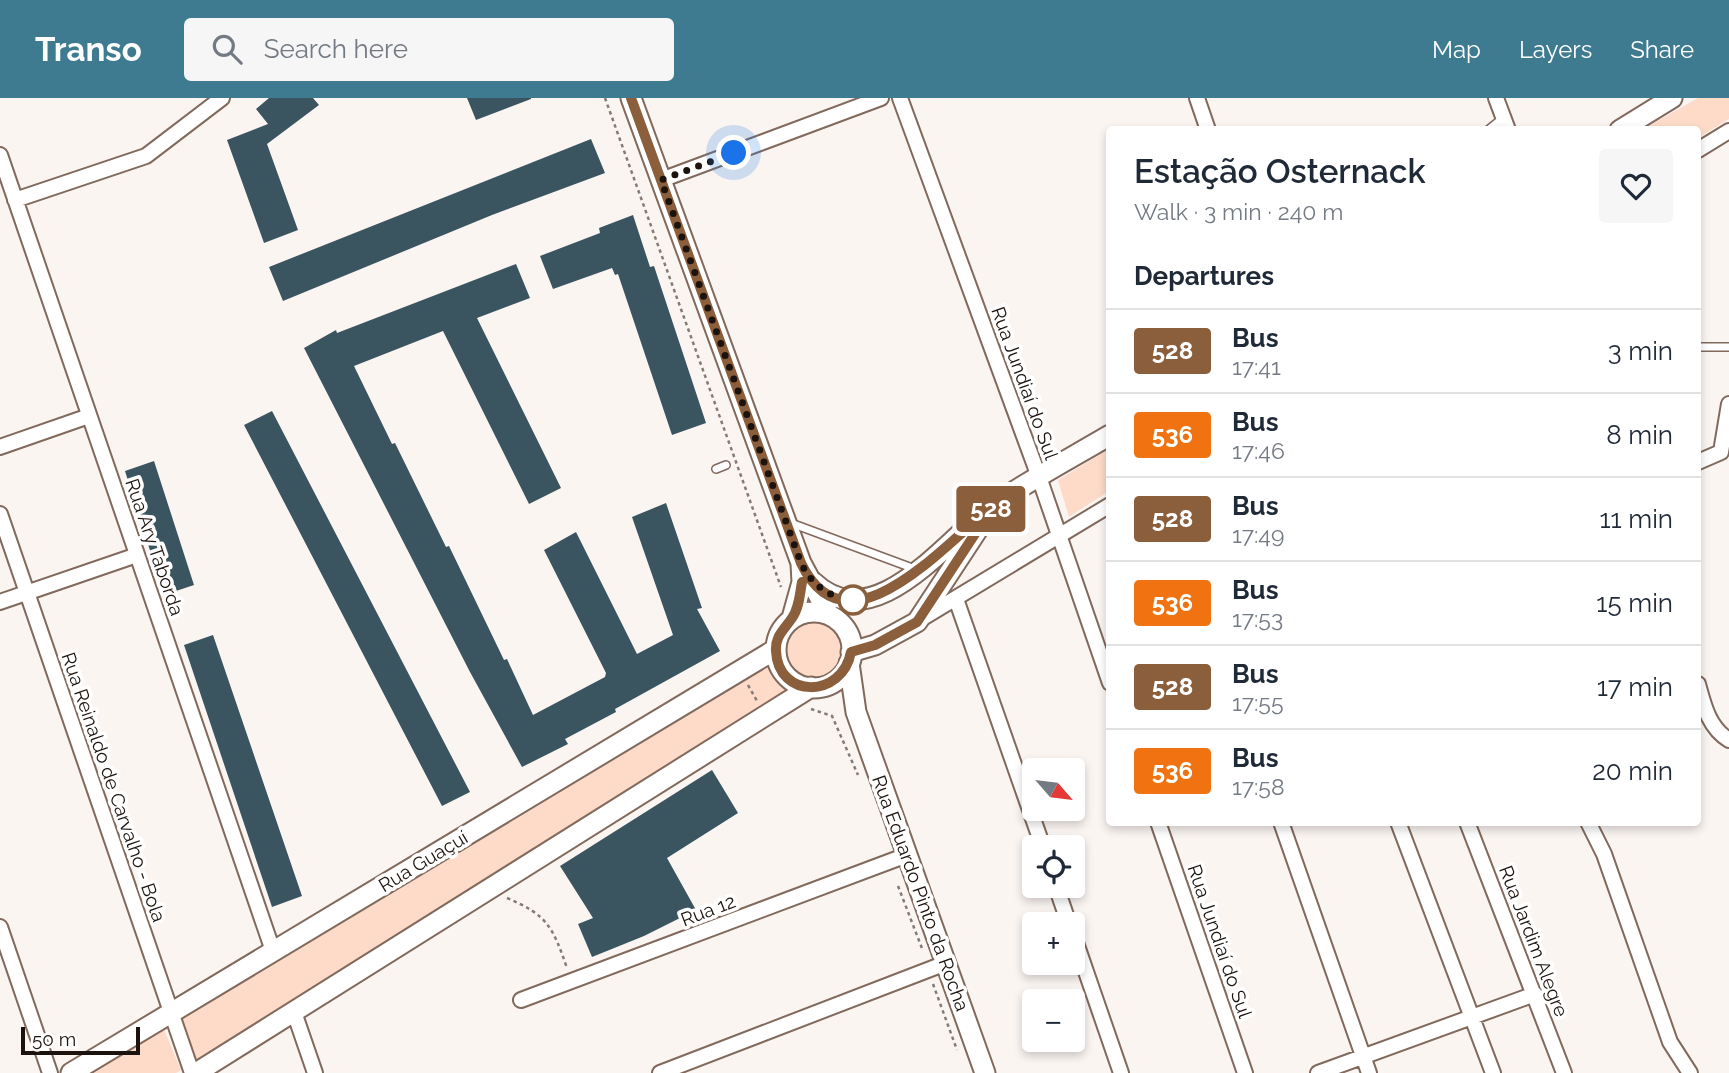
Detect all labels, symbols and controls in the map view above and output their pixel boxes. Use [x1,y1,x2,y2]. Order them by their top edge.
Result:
search box [184,18,674,81]
text: Transo [35,30,142,69]
icon: search [208,30,246,68]
text: Search here [264,34,408,64]
text: Map [1432,35,1481,64]
text: Layers [1519,35,1592,64]
text: Share [1630,35,1694,64]
your location [716,135,751,170]
button: heart [1599,149,1673,223]
text: Estação Osternack [1134,152,1425,191]
text: Walk · 3 min · 240 m [1134,198,1343,225]
text: Departures [1134,261,1274,291]
street label: Rua Jundiaí do Sul [987,304,1063,463]
text: Bus [1232,323,1279,353]
text: 528 [1152,336,1193,365]
text: 3 min [1608,336,1673,366]
text: 17:41 [1232,353,1281,380]
text: Bus [1232,407,1279,437]
text: 536 [1152,420,1193,449]
text: 8 min [1606,420,1673,450]
text: 17:46 [1232,437,1285,464]
street label: Rua Ary Taborda [121,476,189,618]
line badge: 528 [951,486,1031,532]
text: Bus [1232,491,1279,521]
text: 528 [970,494,1012,523]
text: 528 [1152,504,1193,533]
text: 11 min [1599,504,1673,534]
text: 17:49 [1232,521,1284,548]
text: Bus [1232,575,1279,605]
unlabelled marker [838,585,868,615]
text: 536 [1152,588,1193,617]
text: 15 min [1596,588,1673,618]
text: 17:53 [1232,605,1283,632]
street label: Rua Reinaldo de Carvalho - Bola [57,649,171,925]
text: Bus [1232,659,1279,689]
text: 528 [1152,672,1193,701]
text: 17 min [1597,672,1673,702]
text: 17:55 [1232,689,1283,716]
text: Bus [1232,743,1279,773]
text: 536 [1152,756,1193,785]
text: 20 min [1592,756,1673,786]
north arrow [1022,758,1085,821]
map controls [1022,758,1085,1052]
street label: Rua Eduardo Pinto da Rocha [868,772,974,1014]
text: 17:58 [1232,773,1285,800]
street label: Rua Guaçuí [375,825,472,896]
button: locate [1022,835,1085,898]
street label: Rua Jundiaí do Sul [1183,861,1257,1021]
street label: Rua Jardim Alegre [1495,862,1573,1020]
street label: Rua 12 [678,890,738,930]
button: + [1022,912,1085,975]
button: − [1022,989,1085,1052]
scale bar [21,1024,140,1056]
text: 50 m [32,1028,76,1050]

